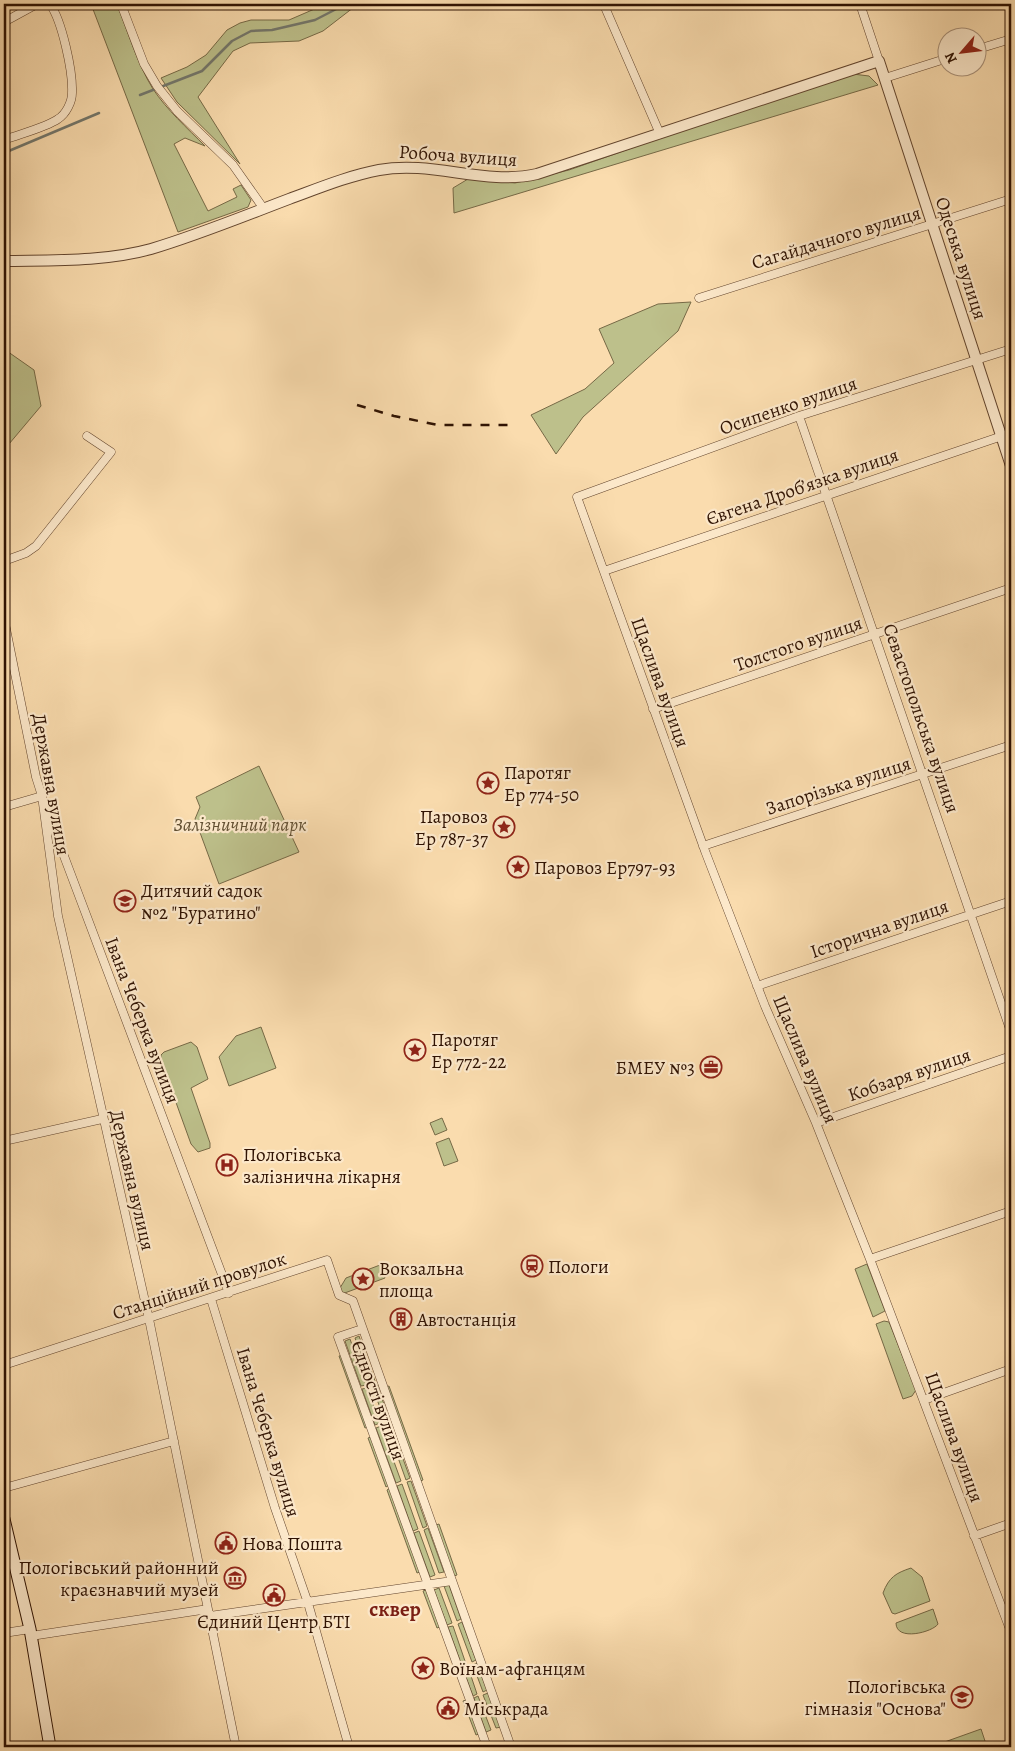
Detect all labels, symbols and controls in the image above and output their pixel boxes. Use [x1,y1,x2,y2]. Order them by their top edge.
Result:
north arrow [938,28,988,78]
text: N [940,49,962,67]
street label: Робоча вулиця [398,139,518,173]
street label: Одеська вулиця [929,194,993,323]
street label: Сагайдачного вулиця [749,200,924,276]
street label: Осипенко вулиця [716,370,861,442]
street label: Євгена Дроб’язка вулиця [703,442,902,532]
street label: Толстого вулиця [731,610,866,678]
street label: Щаслива вулиця [624,614,696,751]
street label: Севастопольська вулиця [876,620,966,817]
street label: Державна вулиця [26,711,76,857]
street label: Запорізька вулиця [763,750,914,822]
place label: Паротяг Ер 774-50 [504,760,579,808]
place icon: Паротяг Ер 774-50 [476,771,500,795]
place label: Паровоз Ер 787-37 [415,804,488,852]
park label: Залізничний парк [173,812,307,838]
place icon: Паровоз Ер 787-37 [492,815,516,839]
place icon: Паровоз Ер797-93 [506,855,530,879]
place label: Паровоз Ер797-93 [534,855,676,881]
place label: Дитячий садок №2 "Буратино" [141,878,263,926]
school or university icon: Дитячий садок №2 "Буратино" [113,889,137,913]
street label: Історична вулиця [807,893,952,965]
street label: Івана Чеберка вулиця [98,933,186,1107]
street label: Щаслива вулиця [766,991,844,1127]
place label: Паротяг Ер 772-22 [431,1027,506,1075]
place icon: Паротяг Ер 772-22 [403,1038,427,1062]
street label: Кобзаря вулиця [844,1042,974,1108]
place label: БМЕУ №3 [616,1055,695,1081]
office icon: БМЕУ №3 [699,1055,723,1079]
street label: Державна вулиця [103,1107,161,1253]
place label: Пологівська залізнична лікарня [243,1142,401,1190]
hospital icon: Пологівська залізнична лікарня [215,1153,239,1177]
street label: Станційний провулок [109,1246,290,1326]
station icon: Пологи [520,1254,544,1278]
place label: Пологи [548,1254,609,1280]
place label: Вокзальна площа [379,1256,464,1304]
place icon: Вокзальна площа [351,1267,375,1291]
building icon: Автостанція [389,1307,413,1331]
place label: Автостанція [416,1307,516,1333]
street label: Єдності вулиця [344,1337,412,1464]
street label: Івана Чеберка вулиця [230,1344,306,1520]
street label: Щаслива вулиця [918,1369,990,1506]
public building icon: Нова Пошта [214,1531,238,1555]
place label: Нова Пошта [242,1531,343,1557]
place label: Пологівський районний краєзнавчий музей [19,1555,219,1603]
museum icon: Пологівський районний краєзнавчий музей [223,1566,247,1590]
public building icon: Єдиний Центр БТІ [262,1583,286,1607]
district label: сквер [369,1595,421,1623]
place label: Єдиний Центр БТІ [197,1609,351,1635]
place icon: Воїнам-афганцям [411,1656,435,1680]
place label: Воїнам-афганцям [439,1656,585,1682]
place label: Пологівська гімназія "Основа" [804,1674,946,1722]
school or university icon: Пологівська гімназія "Основа" [950,1685,974,1709]
public building icon: Міськрада [436,1696,460,1720]
place label: Міськрада [464,1696,549,1722]

